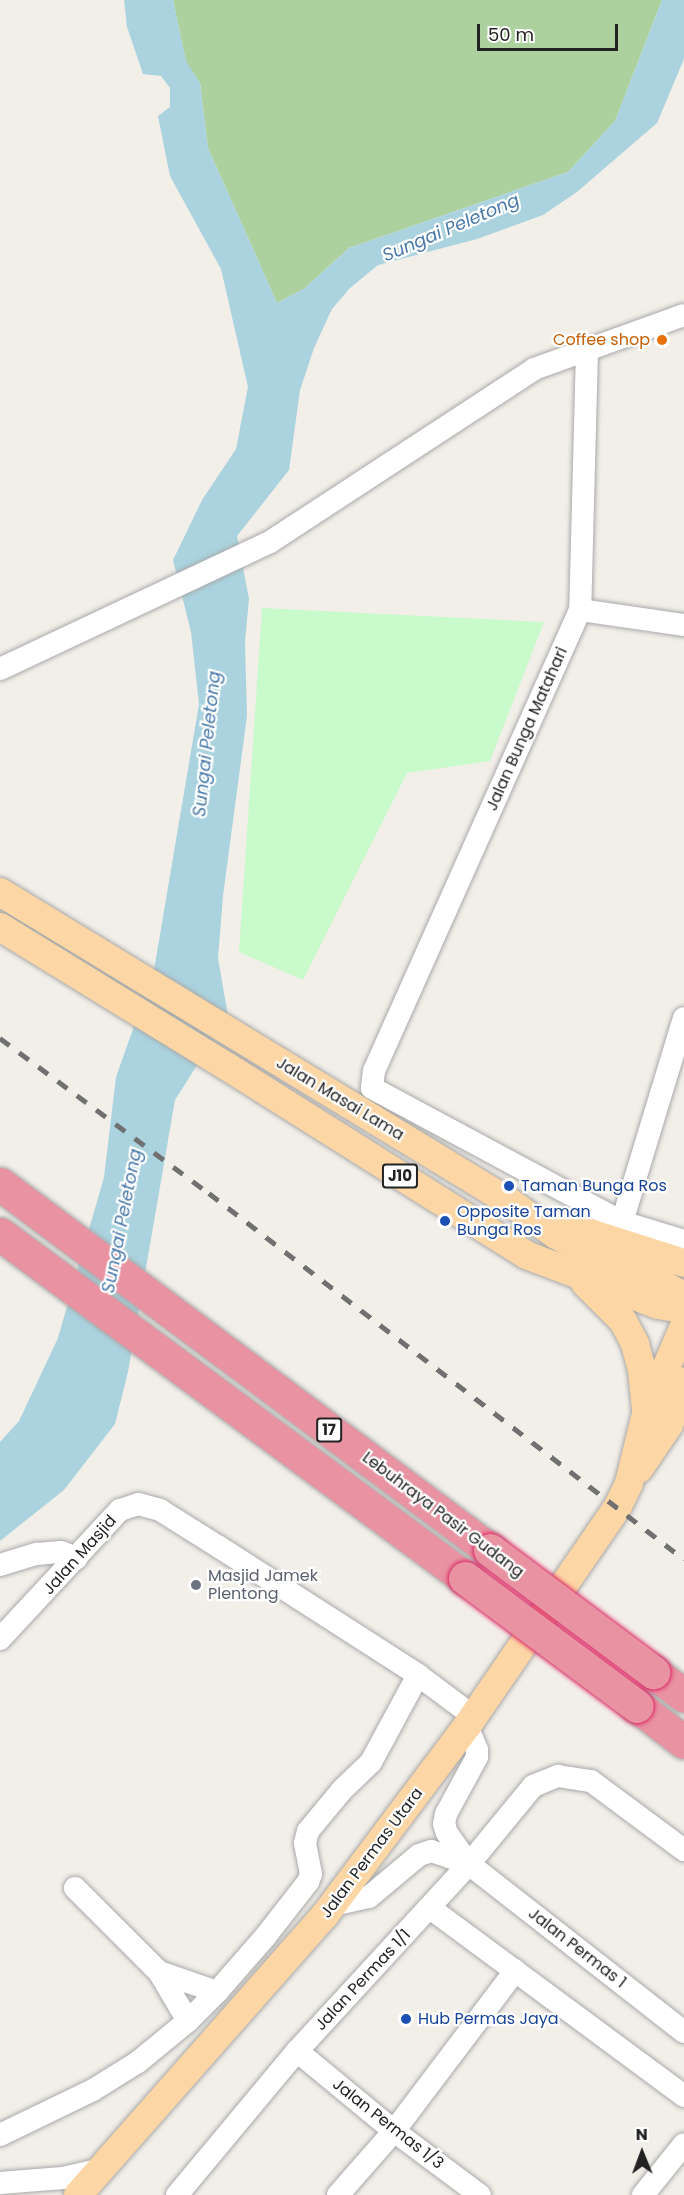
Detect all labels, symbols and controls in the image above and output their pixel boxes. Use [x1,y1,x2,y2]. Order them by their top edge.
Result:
scale bar [480,12,621,50]
text: 50 m [488,22,534,47]
water label: Sungai Peletong [379,189,523,267]
place label: Coffee shop [553,330,650,350]
marker: Coffee shop [655,333,669,347]
street label: Jalan Bunga Matahari [482,644,572,814]
water label: Sungai Peletong [189,670,225,818]
street label: Jalan Masai Lama [273,1053,407,1145]
water label: Sungai Peletong [97,1147,147,1295]
road number: J10 [380,1164,420,1188]
place label: Taman Bunga Ros [521,1176,667,1196]
marker: Taman Bunga Ros [502,1179,516,1193]
place label: Opposite Taman Bunga Ros [457,1202,591,1240]
marker: Opposite Taman Bunga Ros [438,1214,452,1228]
road number: 17 [316,1418,342,1442]
street label: Lebuhraya Pasir Gudang [359,1448,527,1582]
street label: Jalan Masjid [39,1511,121,1599]
place label: Masjid Jamek Plentong [208,1566,318,1604]
marker: Masjid Jamek Plentong [189,1578,203,1592]
street label: Jalan Permas Utara [317,1784,427,1922]
street label: Jalan Permas 1 [524,1904,630,1992]
street label: Jalan Permas 1/1 [311,1925,415,2035]
place label: Hub Permas Jaya [418,2009,559,2029]
marker: Hub Permas Jaya [399,2012,413,2026]
street label: Jalan Permas 1/3 [329,2075,447,2173]
north arrow [612,2123,672,2183]
text: N [635,2123,648,2146]

